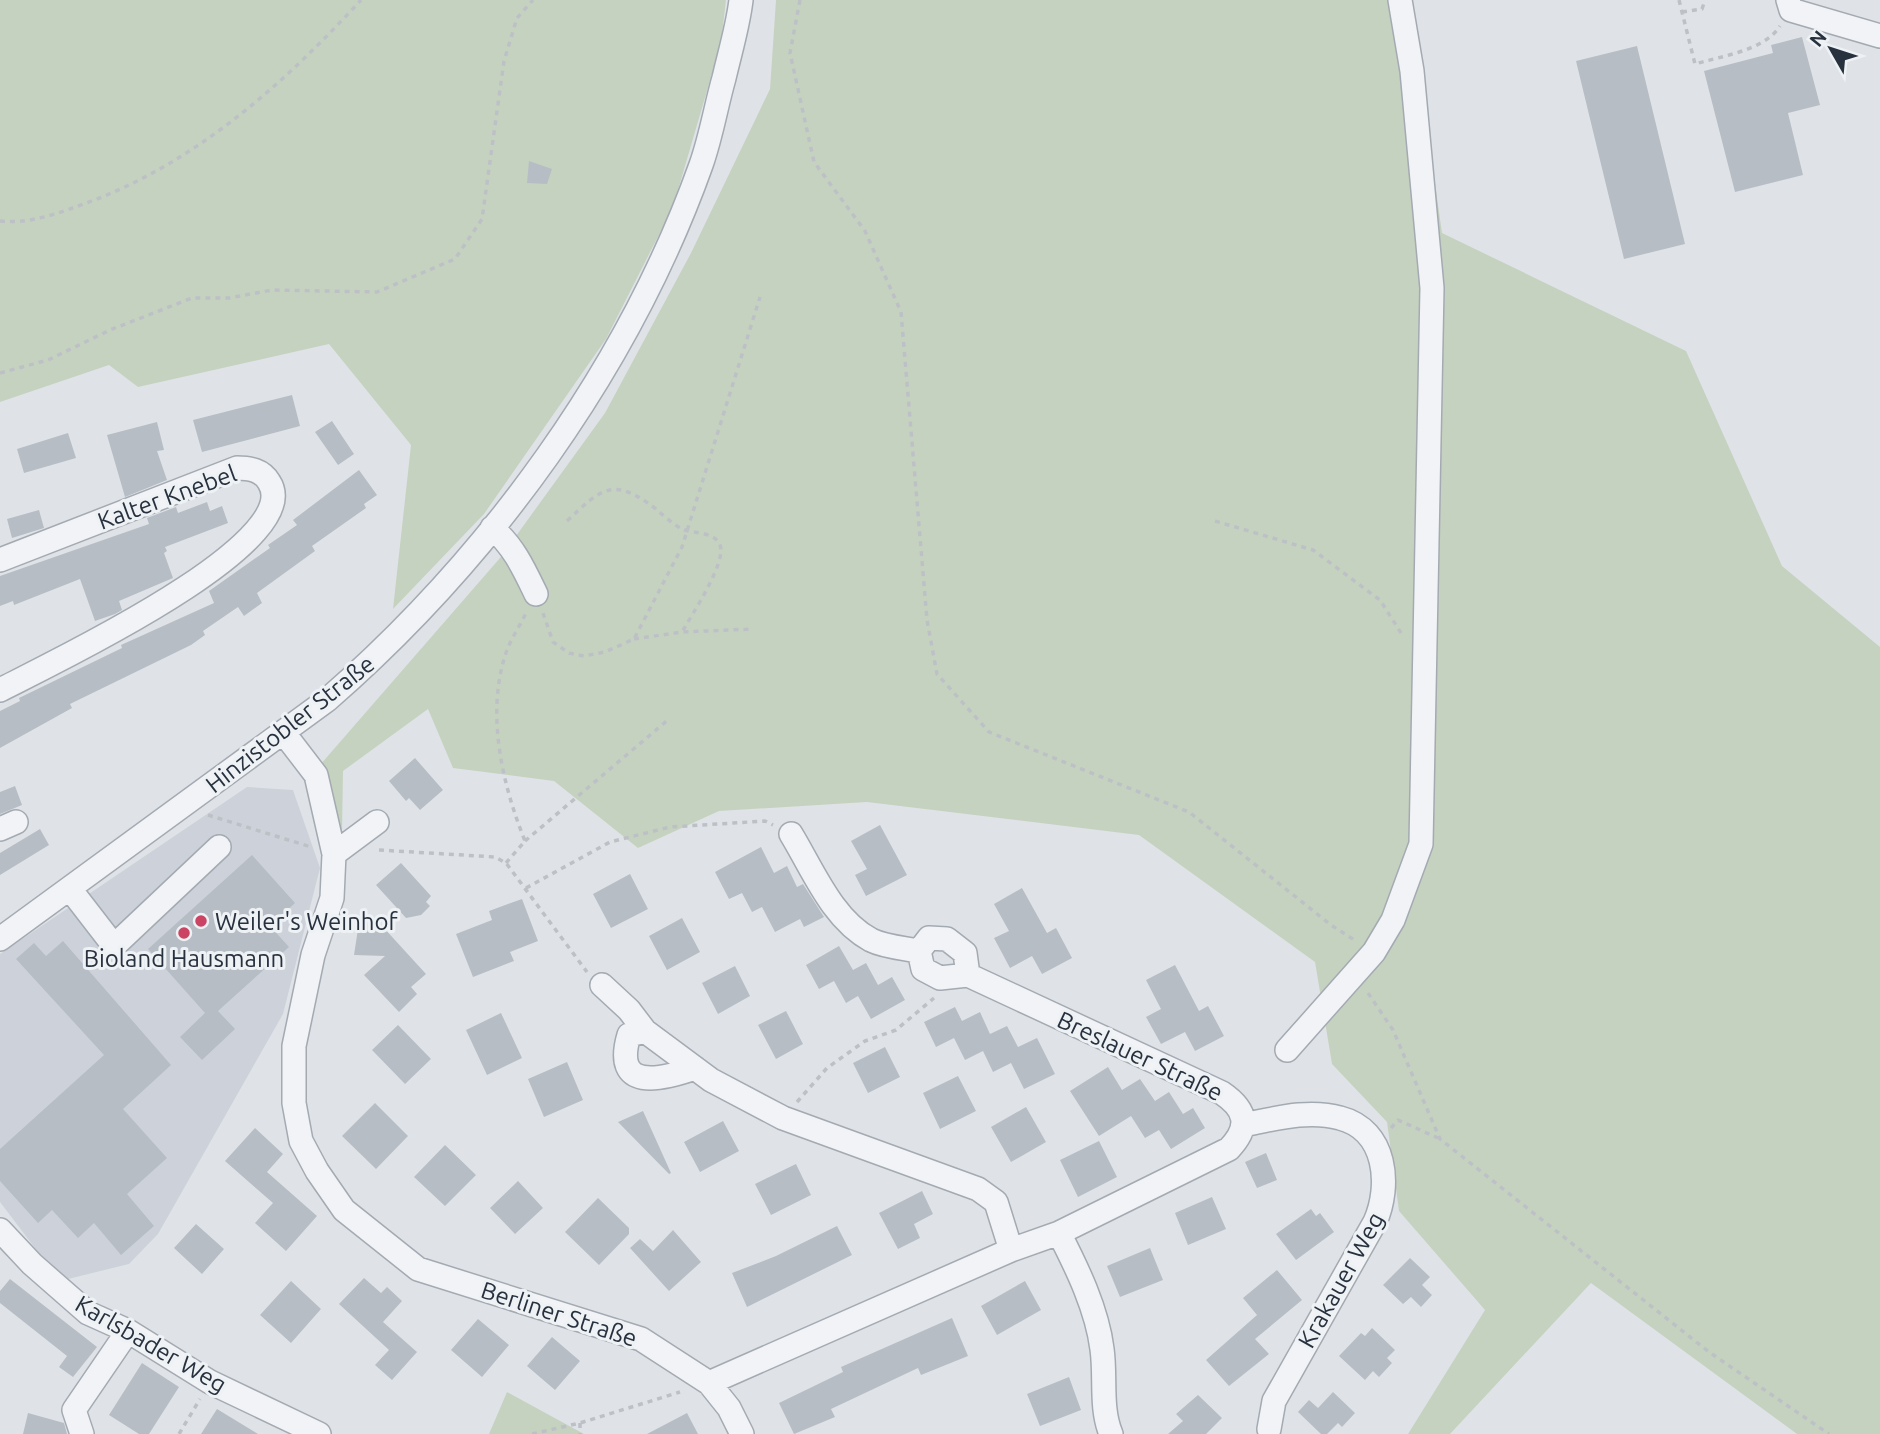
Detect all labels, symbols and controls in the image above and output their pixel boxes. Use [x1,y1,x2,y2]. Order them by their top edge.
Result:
north arrow [1796,14,1866,84]
text: N [1805,26,1831,51]
street label: Kalter Knebel [94,459,240,535]
street label: Hinzistobler Straße [200,650,380,798]
place label: Weiler's Weinhof [215,908,399,935]
marker: Weiler's Weinhof [193,913,209,929]
marker: Bioland Hausmann [176,925,192,941]
place label: Bioland Hausmann [84,945,284,972]
street label: Breslauer Straße [1053,1006,1227,1106]
street label: Krakauer Weg [1293,1207,1389,1353]
street label: Berliner Straße [478,1276,640,1352]
street label: Karlsbader Weg [71,1290,231,1398]

